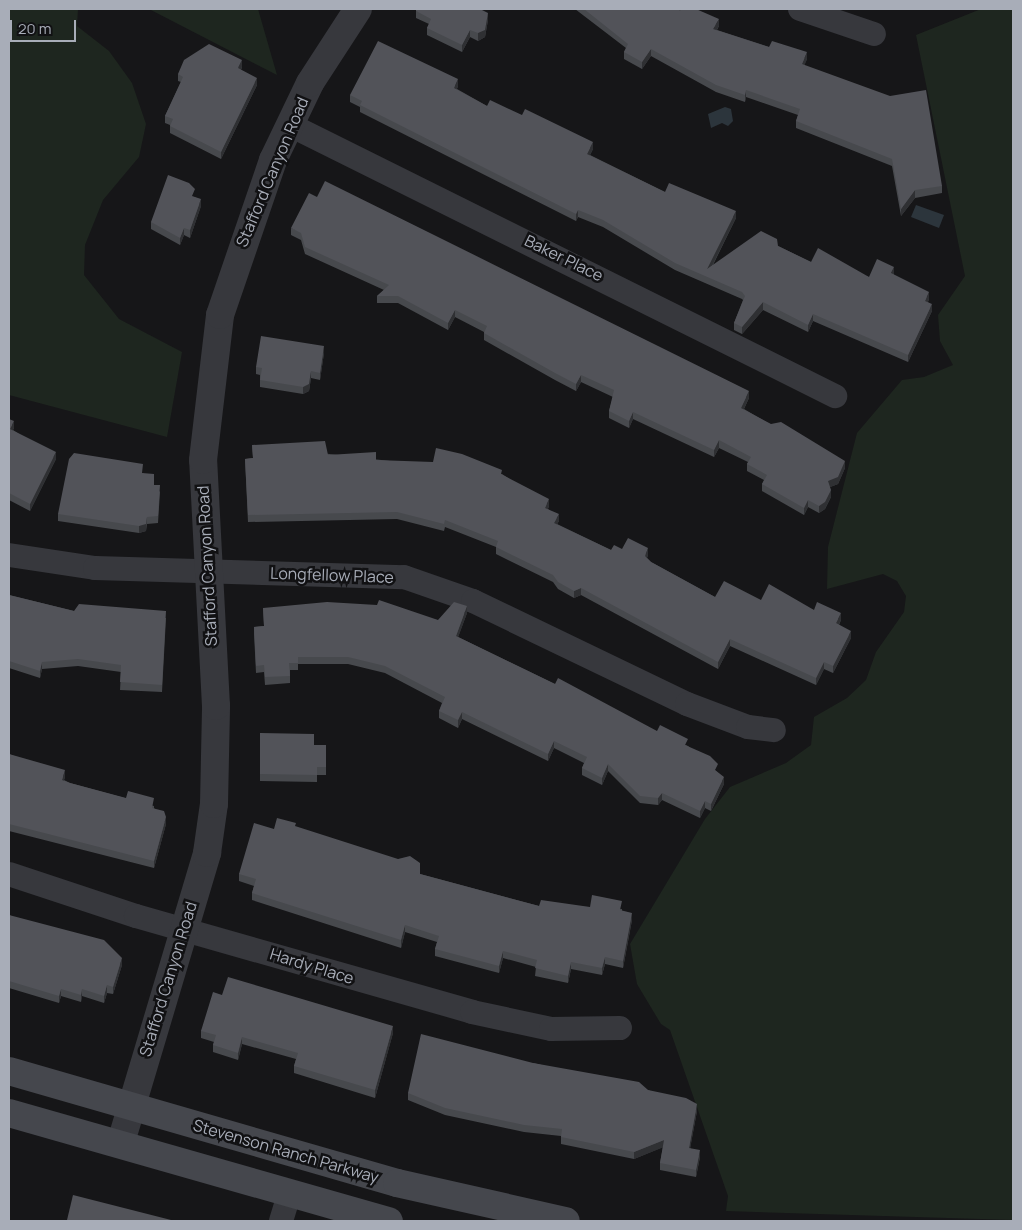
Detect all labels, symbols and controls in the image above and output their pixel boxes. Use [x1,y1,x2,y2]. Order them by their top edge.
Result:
scale bar [12,10,79,42]
text: 20 m [18,18,51,39]
street label: Stafford Canyon Road [232,94,312,250]
street label: Baker Place [522,231,606,285]
street label: Stafford Canyon Road [193,485,221,647]
street label: Longfellow Place [270,563,394,587]
street label: Stafford Canyon Road [135,899,201,1059]
street label: Hardy Place [268,944,356,988]
street label: Stevenson Ranch Parkway [191,1115,381,1187]

